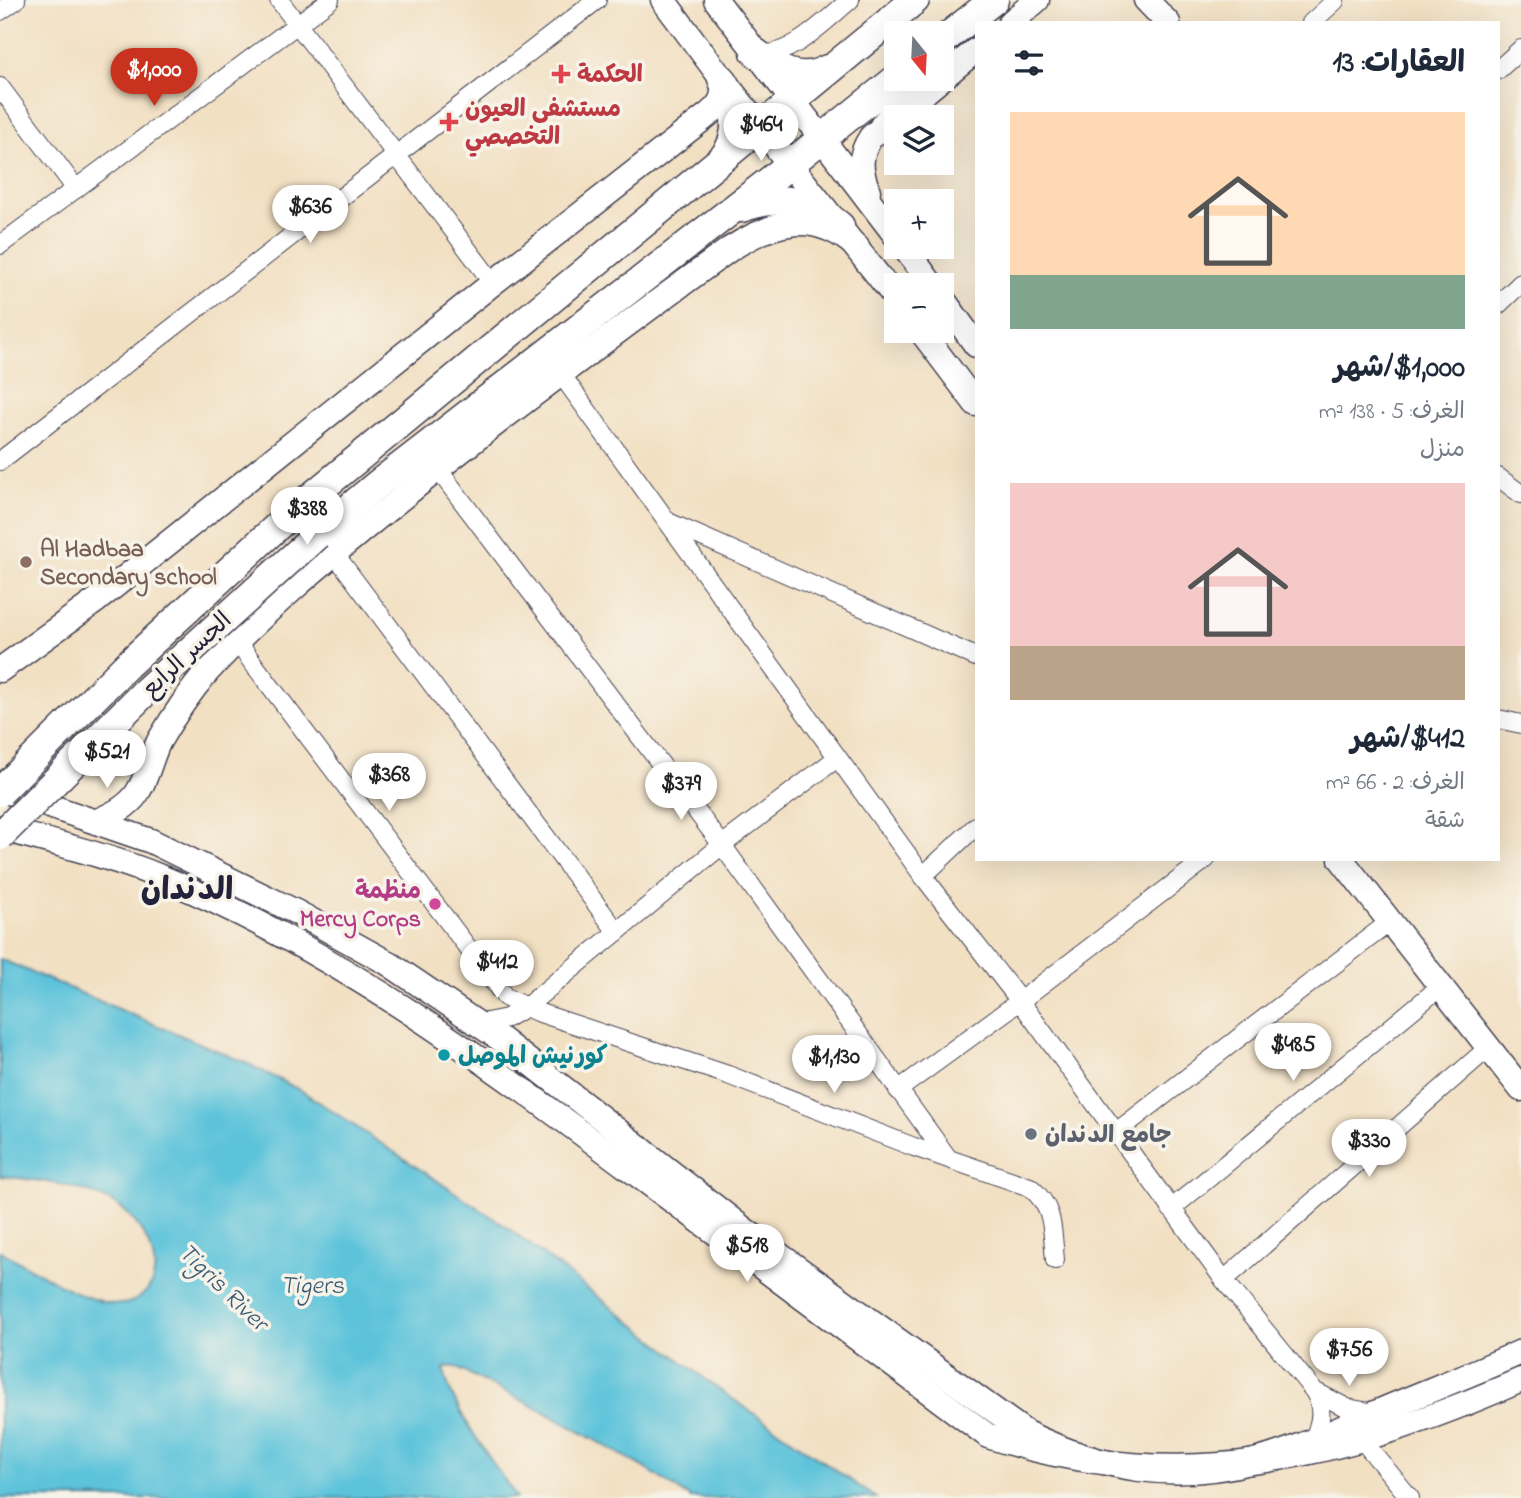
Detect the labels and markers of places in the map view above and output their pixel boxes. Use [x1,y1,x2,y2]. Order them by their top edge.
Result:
pin: $1,000 [97,48,211,108]
place label: الحكمة [577,59,643,94]
marker: الحكمة [551,64,571,84]
place label: مستشفى العيون التخصصي [465,93,621,157]
pin: $464 [720,104,802,163]
marker: مستشفى العيون التخصصي [439,112,459,132]
pin: $636 [269,186,351,245]
pin: $388 [266,488,348,547]
place label: Al Hadbaa Secondary school [40,533,217,597]
marker: Al Hadbaa Secondary school [18,554,34,570]
pin: $521 [66,730,148,790]
pin: $368 [348,754,430,813]
pin: $379 [640,762,722,822]
place label: منظمة Mercy Corps [300,875,421,939]
marker: منظمة Mercy Corps [427,896,443,912]
pin: $412 [456,940,538,1000]
pin: $485 [1252,1024,1334,1083]
pin: $1,130 [777,1036,891,1095]
place label: كورنيش الموصل [458,1040,608,1075]
marker: كورنيش الموصل [436,1047,452,1063]
place label: جامع الدندان [1045,1119,1171,1154]
pin: $330 [1328,1120,1410,1179]
marker: جامع الدندان [1023,1126,1039,1142]
pin: $518 [706,1224,788,1284]
pin: $756 [1308,1328,1390,1388]

